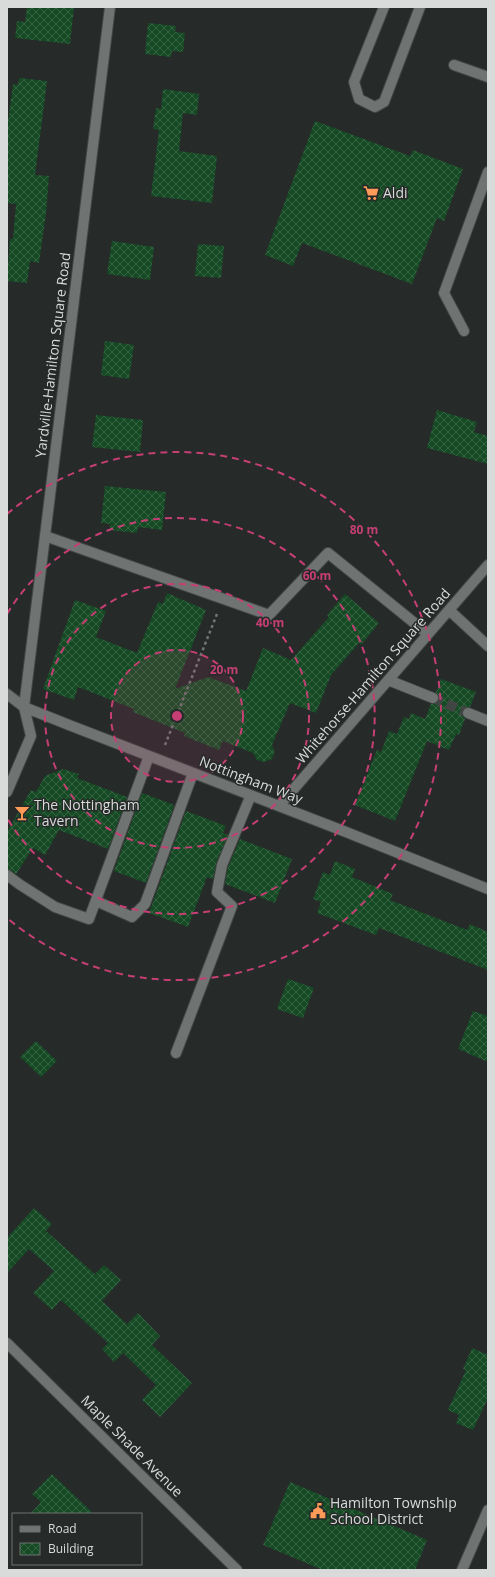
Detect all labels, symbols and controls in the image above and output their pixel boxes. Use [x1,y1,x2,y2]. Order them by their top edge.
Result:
place label: Aldi [383,183,408,202]
supermarket icon: Aldi [362,184,380,202]
street label: Yardville-Hamilton Square Road [30,251,75,459]
text: 80 m [350,521,378,538]
text: 60 m [303,567,331,584]
street label: Whitehorse-Hamilton Square Road [291,584,454,767]
text: 40 m [256,614,284,631]
text: 20 m [210,661,238,678]
centre of rings [170,709,184,723]
street label: Nottingham Way [197,751,307,808]
place label: The Nottingham Tavern [34,795,140,830]
bar icon: The Nottingham Tavern [13,804,31,822]
street label: Maple Shade Avenue [77,1391,188,1501]
place label: Hamilton Township School District [330,1493,457,1528]
public building icon: Hamilton Township School District [309,1502,327,1520]
legend [12,1513,142,1565]
text: Road [48,1520,77,1537]
text: Building [48,1540,94,1557]

